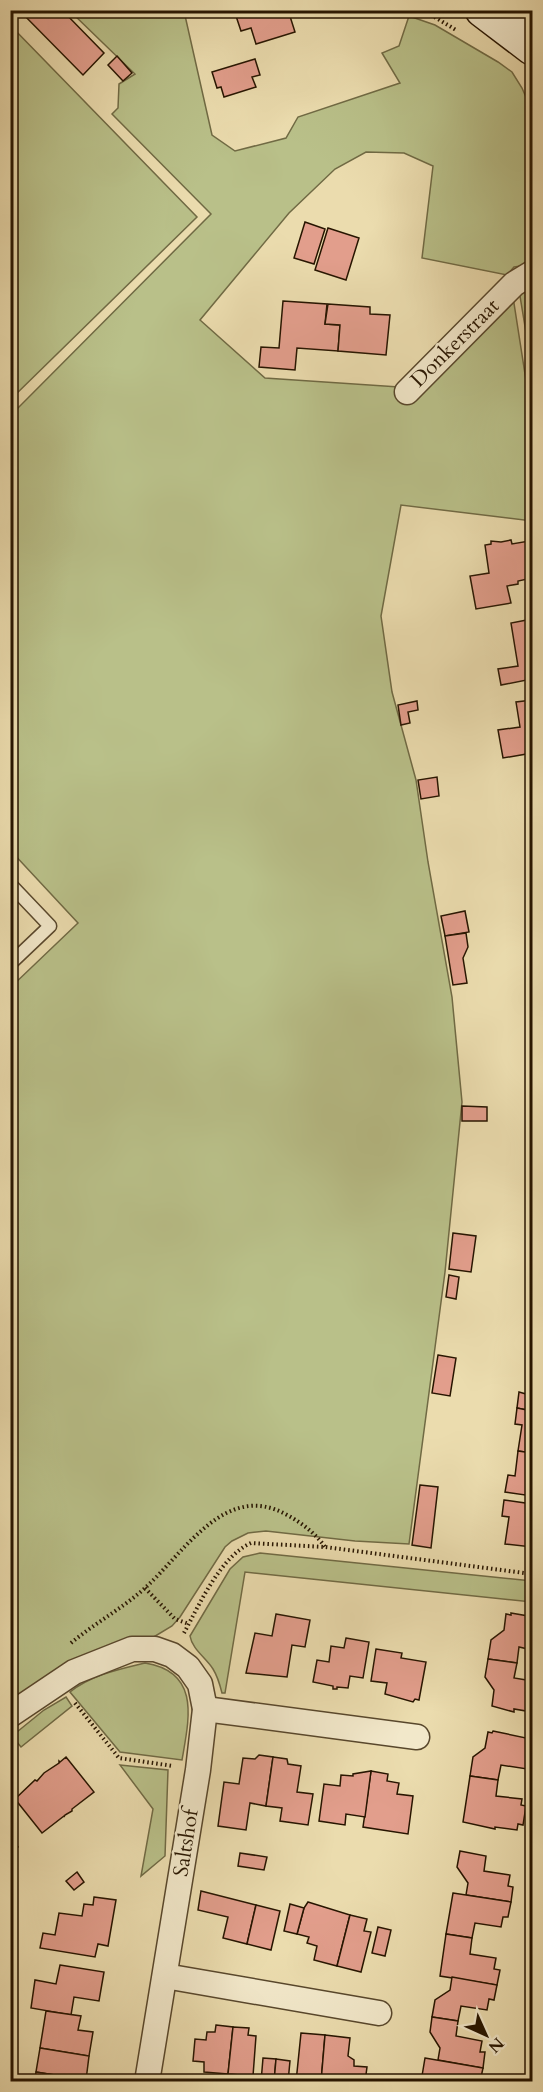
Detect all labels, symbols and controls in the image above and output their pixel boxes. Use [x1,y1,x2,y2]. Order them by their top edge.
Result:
street label: Donkerstraat [404,292,506,394]
street label: Saltshof [166,1804,206,1879]
north arrow [456,2005,516,2065]
text: N [483,2032,509,2058]

